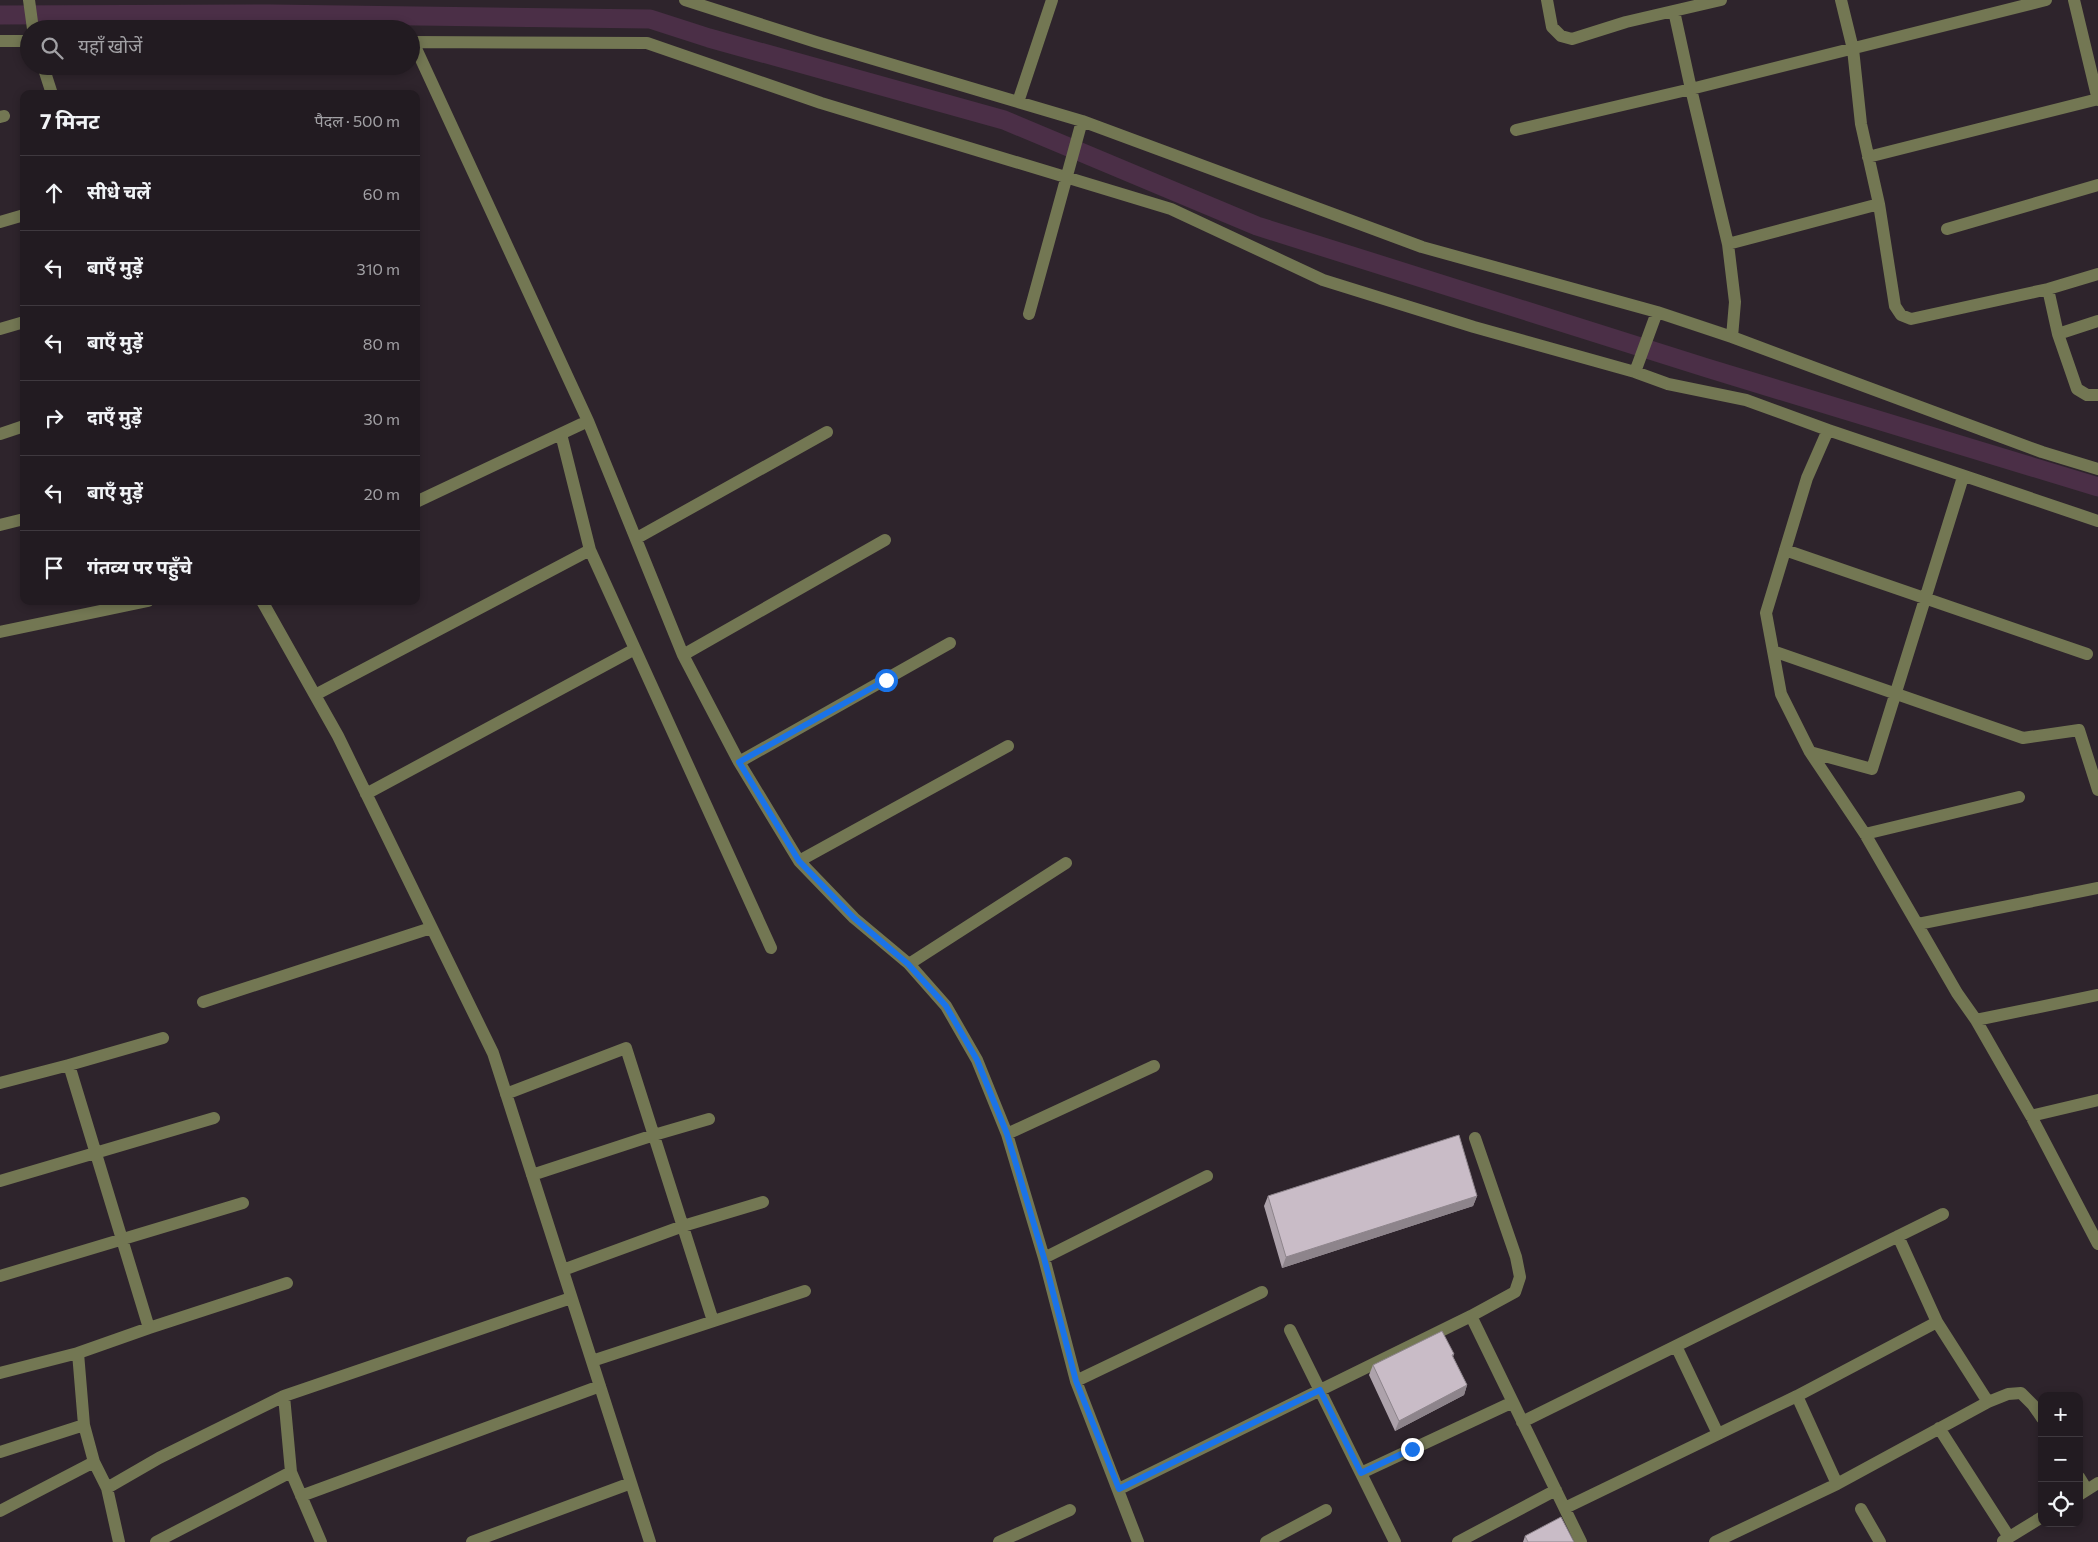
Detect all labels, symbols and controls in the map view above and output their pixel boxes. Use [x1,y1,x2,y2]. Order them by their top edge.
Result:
search box [20,20,420,75]
icon: search [38,34,66,62]
text: यहाँ खोजें [78,34,142,57]
text: 7 मिनट [40,108,100,133]
text: पैदल · 500 m [315,111,400,130]
icon: ahead [40,179,68,207]
text: सीधे चलें [87,180,151,203]
text: 60 m [363,184,400,203]
icon: left [40,254,68,282]
text: बाएँ मुड़ें [87,255,143,278]
text: 310 m [357,259,400,278]
icon: left [40,329,68,357]
text: बाएँ मुड़ें [87,330,143,353]
text: 80 m [363,334,400,353]
icon: right [40,404,68,432]
text: दाएँ मुड़ें [87,405,142,428]
text: 30 m [363,409,400,428]
icon: left [40,479,68,507]
text: बाएँ मुड़ें [87,480,143,503]
text: 20 m [364,484,400,503]
icon: arrive [40,554,68,582]
text: गंतव्य पर पहुँचे [87,555,192,578]
route start [875,669,898,692]
map controls [2038,1392,2083,1527]
button: + [2038,1392,2083,1437]
button: − [2038,1437,2083,1482]
route end [1401,1438,1424,1461]
button: locate [2038,1482,2083,1527]

